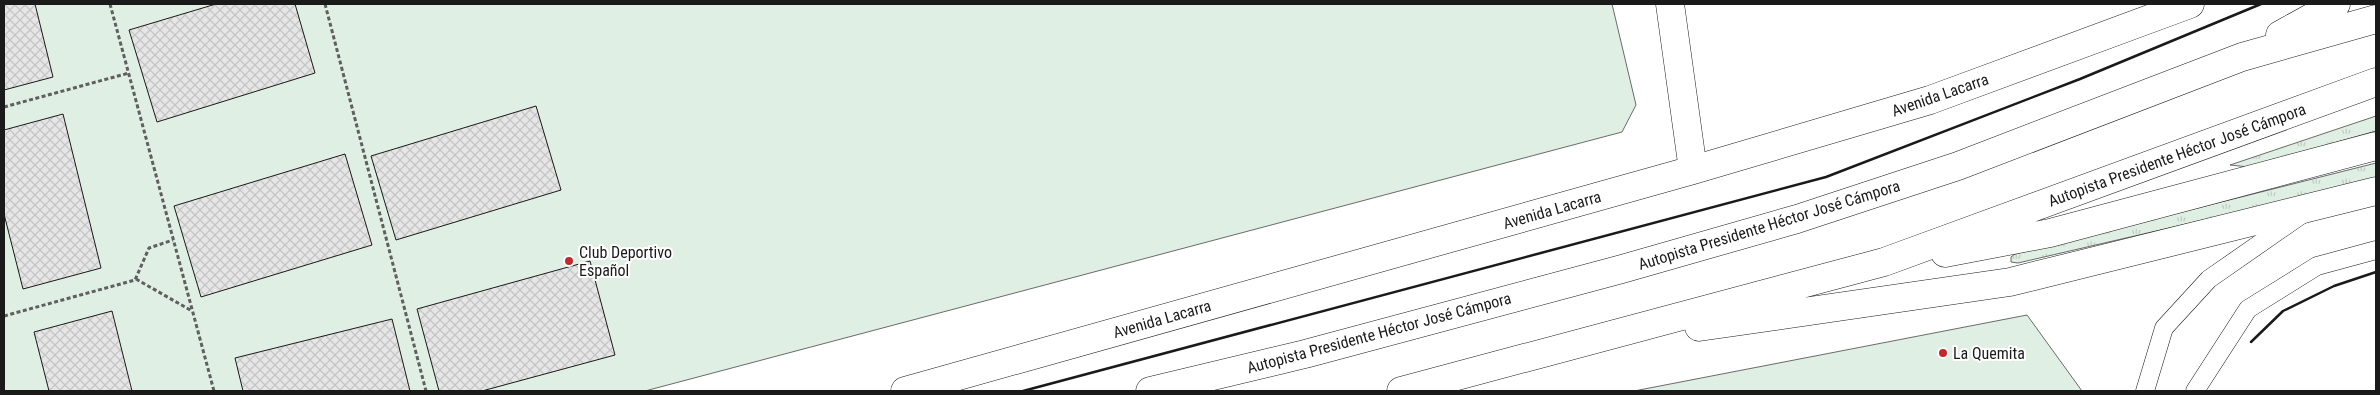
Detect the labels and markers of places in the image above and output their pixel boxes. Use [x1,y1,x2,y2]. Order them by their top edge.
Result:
place label: Club Deportivo Español [579,243,672,280]
marker: Club Deportivo Español [563,255,575,267]
place label: La Quemita [1953,344,2025,363]
marker: La Quemita [1937,347,1949,359]

